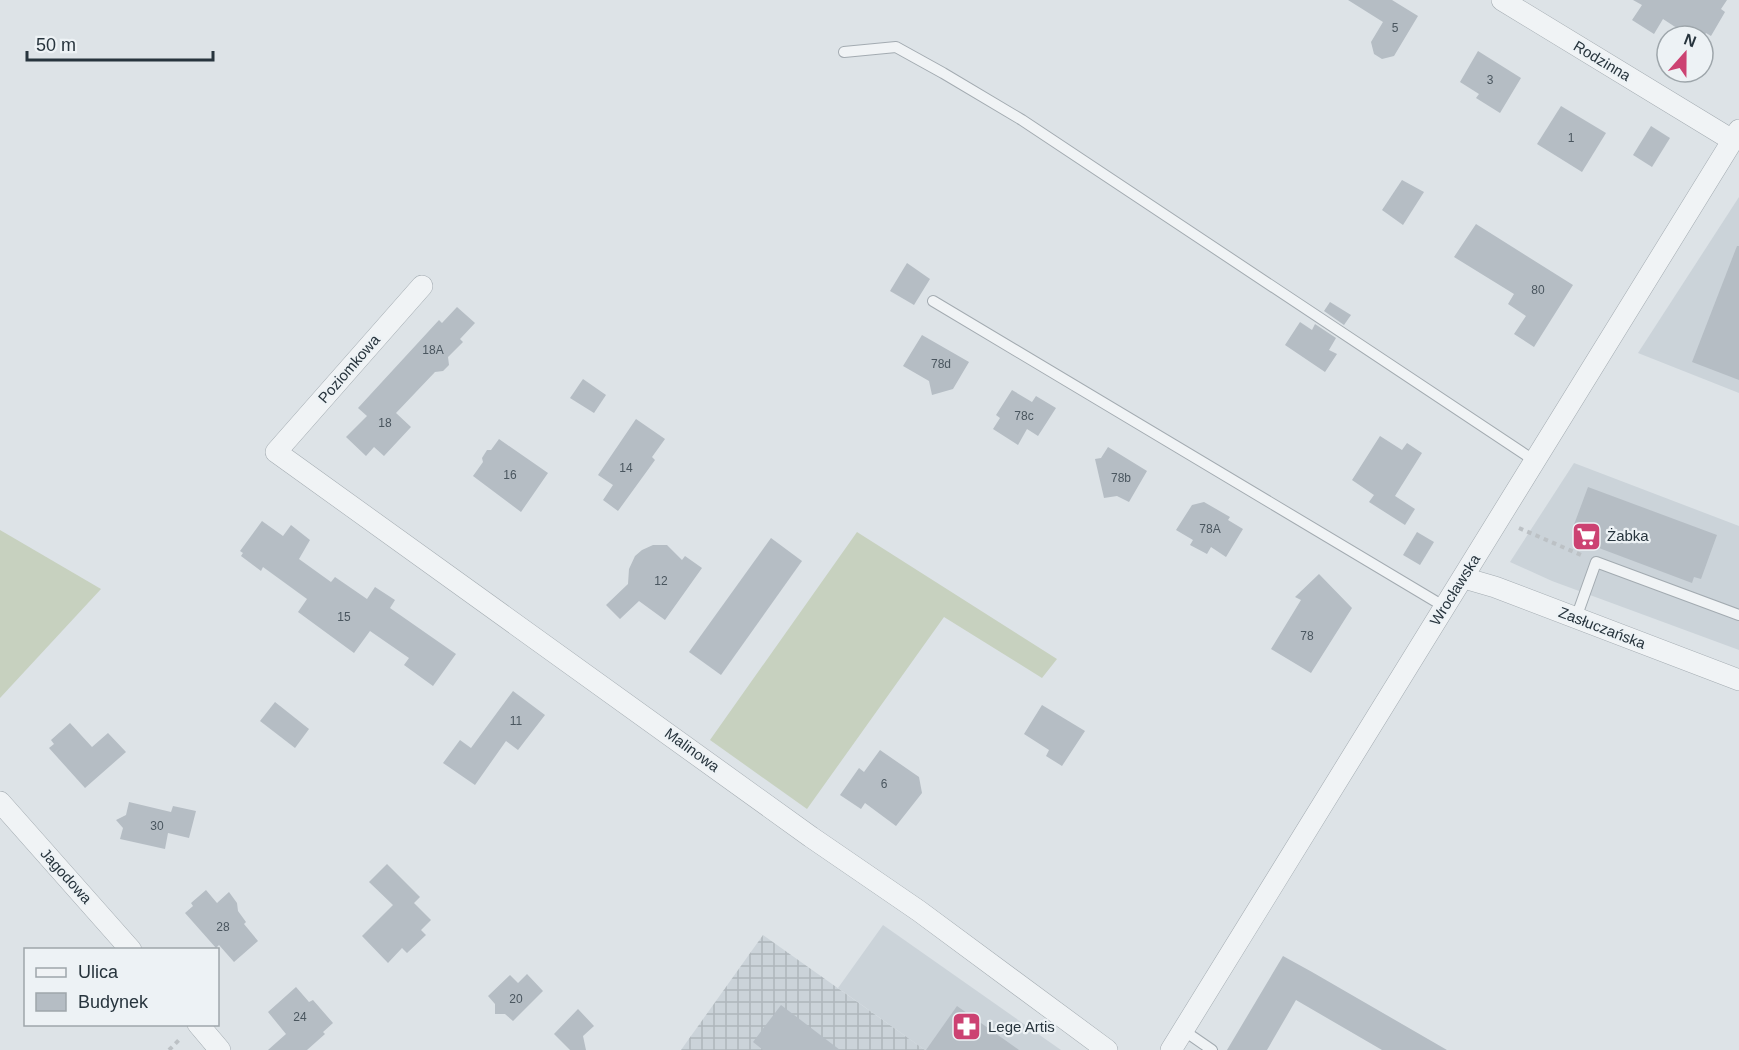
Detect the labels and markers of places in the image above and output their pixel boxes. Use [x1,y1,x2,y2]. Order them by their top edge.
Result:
supermarket icon: Żabka [1570,520,1602,552]
place label: Żabka [1607,527,1649,544]
pharmacy icon: Lege Artis [951,1011,983,1043]
place label: Lege Artis [988,1018,1055,1035]

